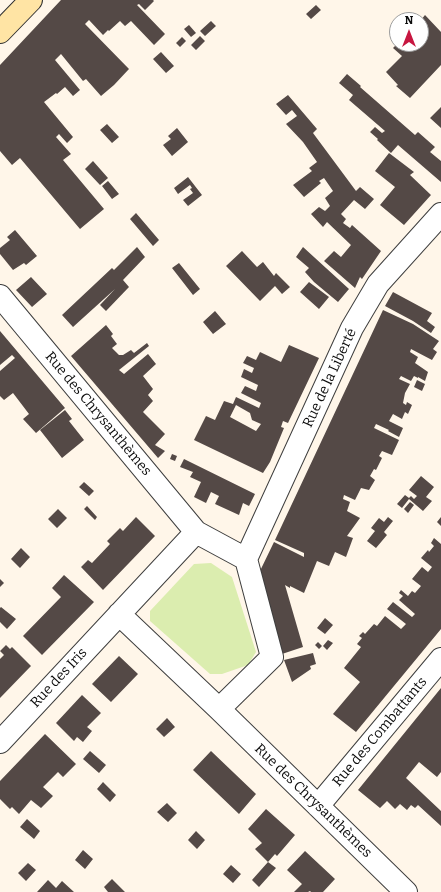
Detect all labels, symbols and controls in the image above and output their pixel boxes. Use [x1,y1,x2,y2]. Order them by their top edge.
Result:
north arrow [389,12,429,52]
text: N [405,14,413,27]
street label: Rue de la Liberté [300,326,360,430]
street label: Rue des Chrysanthèmes [41,349,155,479]
street label: Rue des Iris [27,645,91,711]
street label: Rue des Combattants [329,674,431,790]
street label: Rue des Chrysanthèmes [251,741,375,861]

